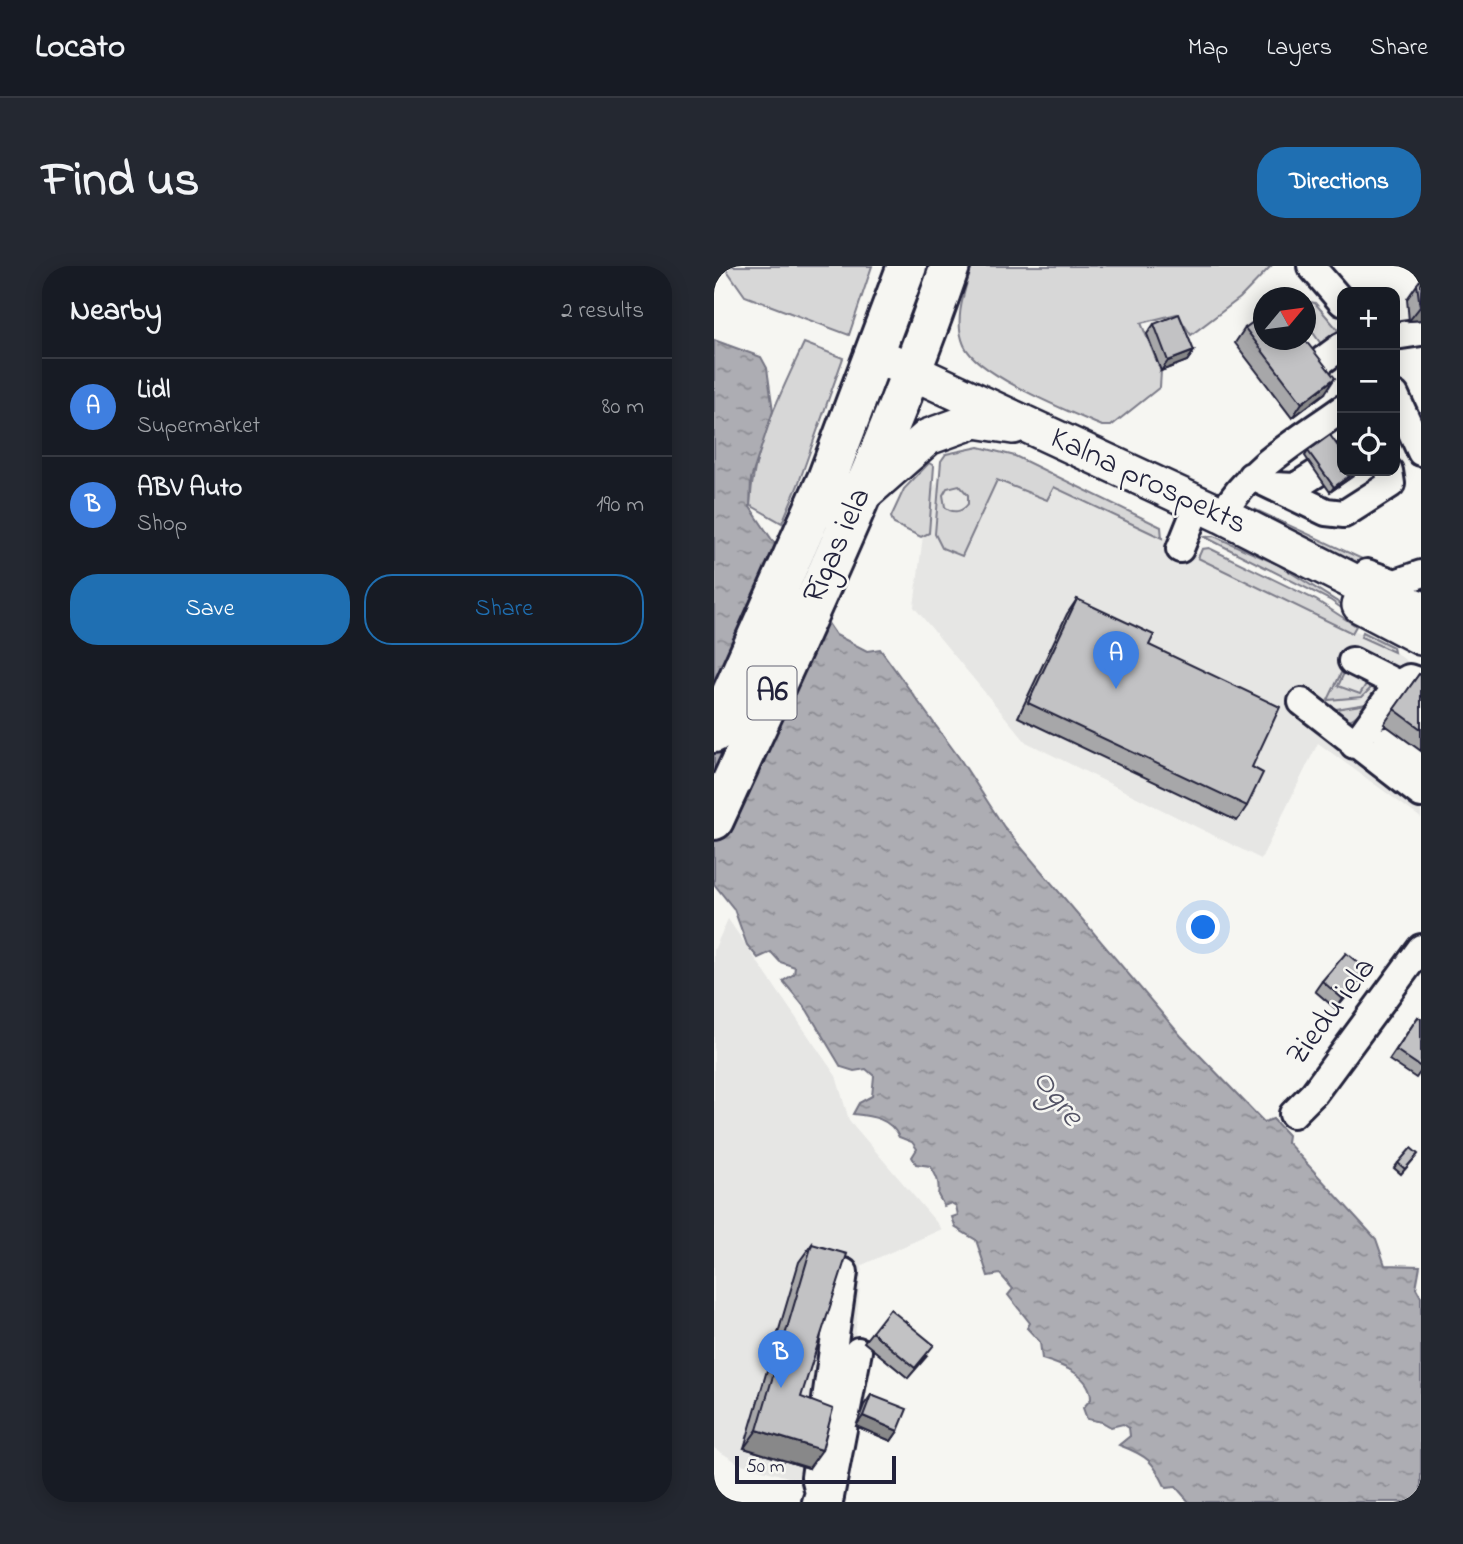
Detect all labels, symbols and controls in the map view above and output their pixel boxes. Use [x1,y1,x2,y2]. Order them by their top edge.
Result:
text: Locato [35,24,125,72]
text: Map [1188,31,1228,66]
text: Layers [1266,31,1332,66]
text: Share [1370,31,1428,66]
text: Find us [42,146,199,218]
button: Directions [1257,147,1421,218]
north arrow [1253,287,1316,350]
map controls [1337,287,1400,476]
button: + [1337,287,1400,350]
text: Nearby [70,290,162,334]
text: 2 results [561,295,644,328]
button: − [1337,350,1400,413]
text: Lidl [137,372,170,410]
text: A [86,391,100,424]
text: 80 m [602,391,644,424]
text: Supermarket [137,410,260,443]
button: locate [1337,413,1400,476]
street label: Kalna prospekts [1042,416,1254,548]
text: ABV Auto [137,470,242,508]
street label: Rīgas iela [792,481,884,611]
text: B [85,489,101,522]
text: 190 m [596,489,644,522]
text: Shop [137,508,187,541]
button: Save [70,574,350,645]
button: Share [364,574,644,645]
pin: A [1093,631,1139,689]
road number: A6 [748,666,796,720]
your location [1186,910,1220,944]
street label: Ziedu iela [1276,948,1388,1076]
water label: Ogre [1019,1059,1095,1139]
pin: B [758,1330,804,1388]
scale bar [735,1453,896,1485]
text: 50 m [746,1454,785,1481]

